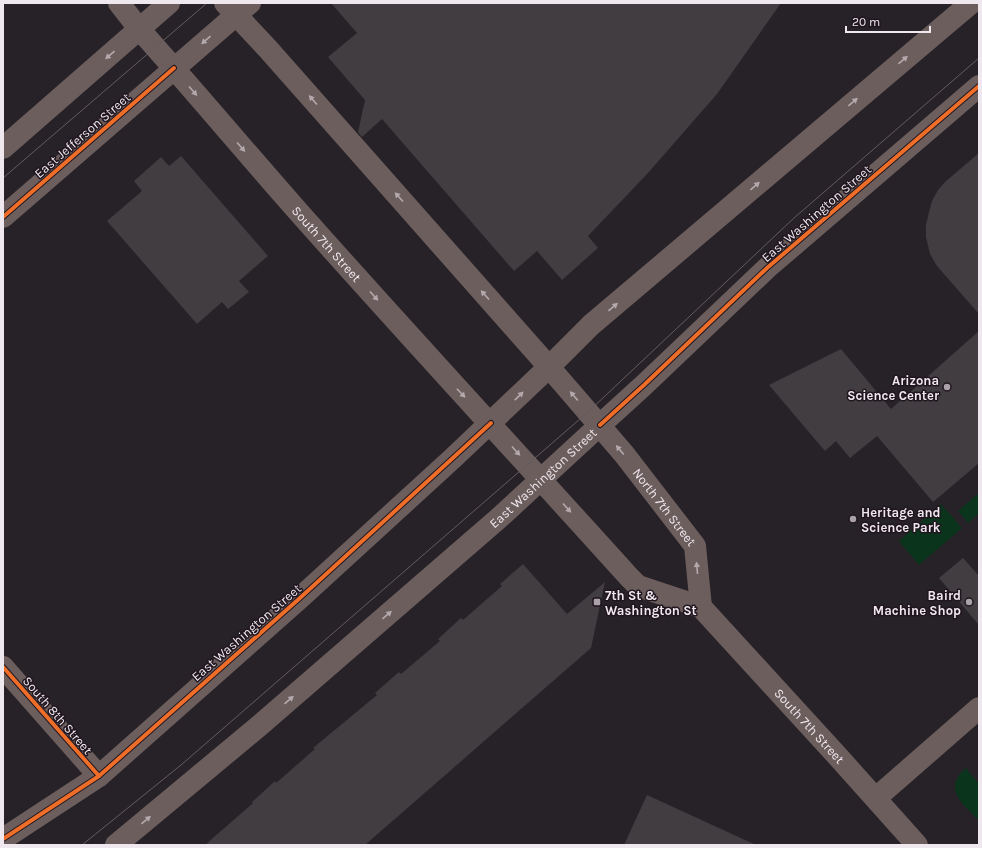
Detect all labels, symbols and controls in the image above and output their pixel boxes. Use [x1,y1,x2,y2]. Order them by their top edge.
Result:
scale bar [846,8,930,34]
text: 20 m [852,15,880,29]
one-way arrow [201,36,211,45]
one-way arrow [105,51,116,60]
one-way arrow [898,55,909,64]
one-way arrow [188,86,197,96]
street label: East Jefferson Street [31,90,133,181]
one-way arrow [308,95,317,105]
one-way arrow [849,98,858,107]
one-way arrow [237,141,246,152]
street label: East Washington Street [759,162,874,265]
one-way arrow [749,182,760,191]
one-way arrow [395,193,404,202]
street label: South 7th Street [289,203,364,285]
one-way arrow [481,290,490,299]
one-way arrow [370,291,379,301]
one-way arrow [608,302,618,311]
place label: Arizona Science Center [847,373,940,403]
marker: Arizona Science Center [942,382,952,392]
one-way arrow [456,388,466,398]
one-way arrow [514,391,524,401]
one-way arrow [570,391,579,401]
street label: East Washington Street [486,425,600,531]
one-way arrow [616,444,625,455]
one-way arrow [511,446,521,456]
street label: North 7th Street [630,465,699,549]
one-way arrow [563,503,572,513]
place label: Heritage and Science Park [861,505,941,535]
marker: Heritage and Science Park [848,514,858,524]
one-way arrow [694,562,700,574]
street label: East Washington Street [189,581,304,684]
place label: 7th St & Washington St [605,588,697,618]
place label: Baird Machine Shop [873,588,961,618]
marker: 7th St & Washington St [592,597,602,607]
marker: Baird Machine Shop [964,597,974,607]
one-way arrow [382,611,392,620]
street label: South 8th Street [20,673,96,757]
street label: South 7th Street [771,685,847,767]
one-way arrow [283,696,294,705]
one-way arrow [140,816,151,825]

